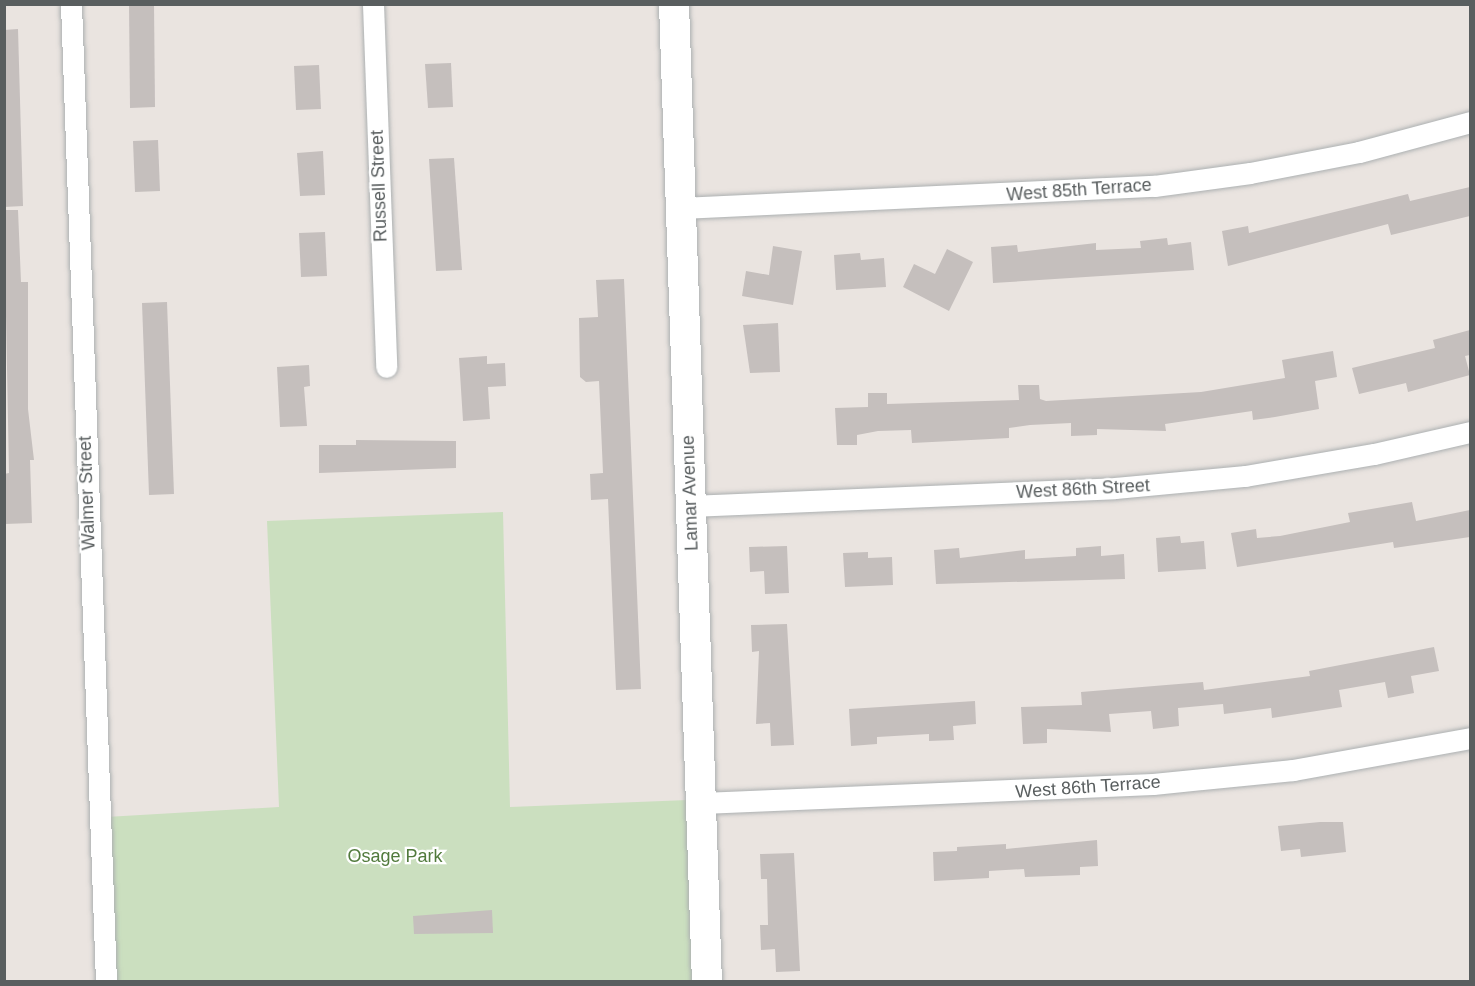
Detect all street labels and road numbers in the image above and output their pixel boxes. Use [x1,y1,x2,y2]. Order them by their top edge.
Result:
street label: Russell Street [366,130,392,242]
street label: West 85th Terrace [1006,174,1152,206]
street label: Lamar Avenue [677,434,703,552]
street label: Walmer Street [74,435,100,551]
street label: West 86th Street [1016,475,1150,503]
street label: West 86th Terrace [1015,771,1161,803]

